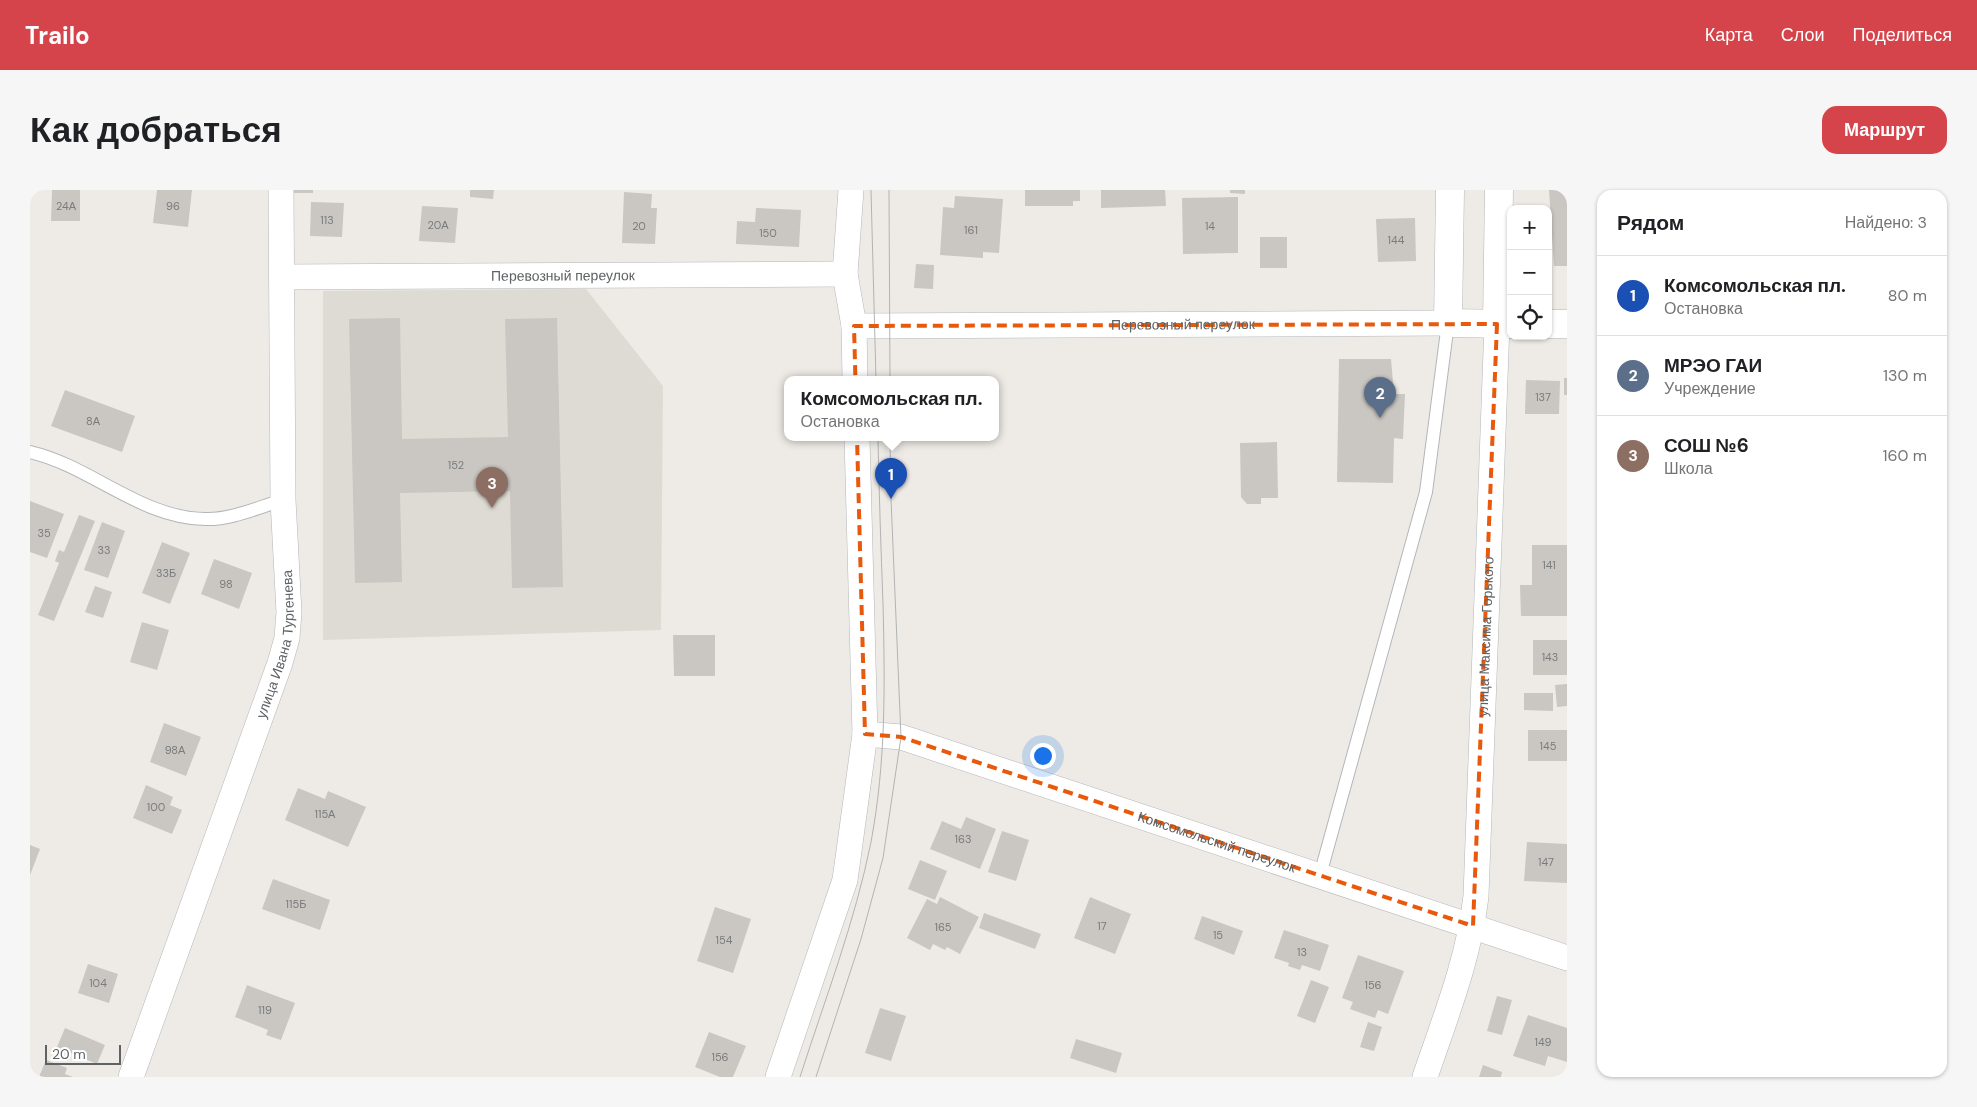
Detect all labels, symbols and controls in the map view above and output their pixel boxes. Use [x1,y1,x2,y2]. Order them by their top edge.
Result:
text: Trailo [25,20,90,51]
text: Карта [1705,23,1753,47]
text: Слои [1781,23,1825,47]
text: Поделиться [1853,23,1952,47]
button: Маршрут [1822,106,1947,154]
text: Как добраться [30,107,282,153]
house number: 24А [56,199,77,213]
house number: 96 [166,199,180,213]
map controls [1507,205,1552,340]
button: + [1507,205,1552,250]
text: Рядом [1617,209,1684,237]
text: Найдено: 3 [1845,212,1927,233]
house number: 113 [320,213,334,227]
house number: 20А [427,218,449,232]
house number: 20 [632,219,646,233]
house number: 14 [1205,219,1215,233]
house number: 161 [964,223,978,237]
house number: 150 [759,226,777,240]
house number: 144 [1388,233,1405,247]
button: − [1507,250,1552,295]
street label: Перевозный переулок [491,266,636,285]
text: Комсомольская пл. [1664,273,1846,298]
text: 1 [1630,285,1636,306]
text: 80 m [1888,285,1927,306]
button: locate [1507,295,1552,340]
text: Остановка [1664,298,1743,319]
street label: Перевозный переулок [1111,315,1256,334]
text: МРЭО ГАИ [1664,353,1762,378]
text: 2 [1628,365,1638,386]
text: 130 m [1883,365,1927,386]
popup [784,376,999,441]
pin: 2 [1364,377,1396,418]
text: Учреждение [1664,378,1756,399]
text: Комсомольская пл. [801,386,982,411]
house number: 137 [1535,390,1551,404]
text: Остановка [801,411,880,432]
house number: 8А [86,414,101,428]
text: СОШ №6 [1664,433,1749,458]
text: 3 [1628,445,1638,466]
text: 160 m [1883,445,1927,466]
house number: 152 [448,458,464,472]
pin: 1 [875,458,907,499]
text: Школа [1664,458,1713,479]
pin: 3 [476,467,508,508]
house number: 35 [37,526,51,540]
house number: 33 [97,543,111,557]
street label: улица Максима Горького [1474,556,1497,717]
house number: 141 [1542,558,1556,572]
house number: 33Б [156,566,176,580]
street label: улица Ивана Тургенева [252,569,298,721]
house number: 98 [219,577,233,591]
house number: 143 [1542,650,1558,664]
house number: 145 [1540,739,1557,753]
house number: 98А [165,743,186,757]
your location [1030,743,1056,769]
house number: 100 [147,800,165,814]
house number: 115А [315,807,336,821]
street label: Комсомольский переулок [1136,807,1299,877]
house number: 163 [955,832,971,846]
house number: 147 [1538,855,1554,869]
house number: 115Б [286,897,306,911]
house number: 17 [1097,919,1107,933]
house number: 165 [935,920,952,934]
house number: 15 [1213,928,1223,942]
house number: 154 [716,933,733,947]
house number: 13 [1297,945,1307,959]
house number: 104 [89,976,107,990]
house number: 156 [1364,978,1382,992]
house number: 119 [258,1003,272,1017]
house number: 149 [1534,1035,1552,1049]
scale bar [45,1042,121,1065]
text: 20 m [52,1045,86,1063]
house number: 156 [711,1050,729,1064]

